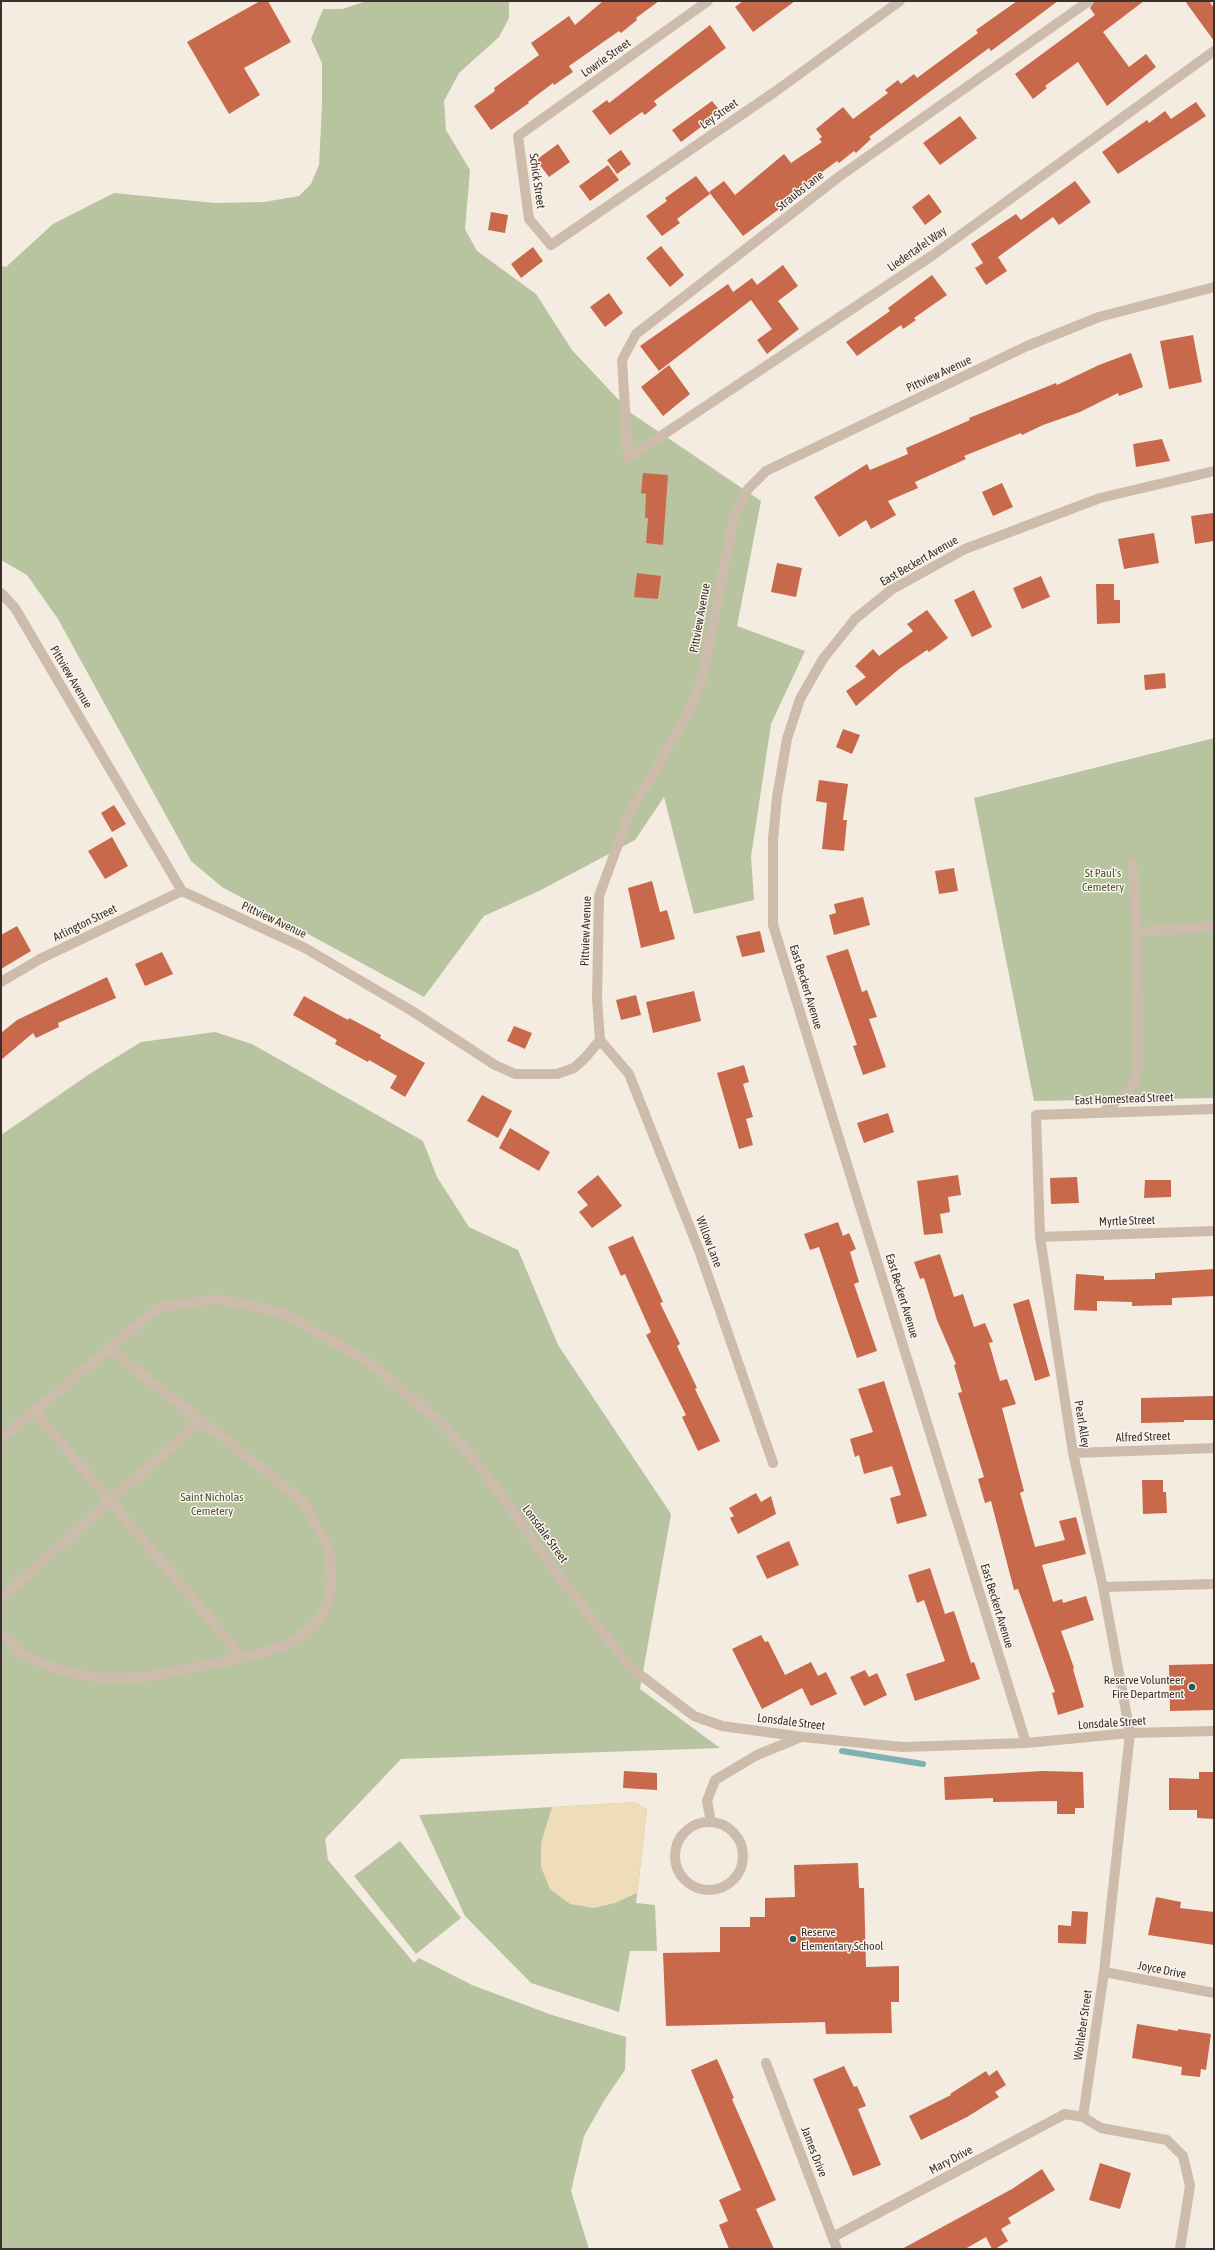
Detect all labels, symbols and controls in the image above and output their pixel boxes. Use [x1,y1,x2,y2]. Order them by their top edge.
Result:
street label: Lowrie Street [579,36,633,80]
street label: Ley Street [697,96,741,132]
street label: Schick Street [526,152,548,210]
street label: Straubs Lane [773,168,827,214]
street label: Liedertafel Way [885,223,949,275]
street label: Pittview Avenue [904,353,974,395]
street label: East Beckert Avenue [877,533,961,589]
street label: Pittview Avenue [687,582,713,654]
street label: Pittview Avenue [47,643,95,711]
park label: St Paul's Cemetery [1082,866,1124,894]
street label: Pittview Avenue [578,896,594,966]
street label: Pittview Avenue [239,899,309,941]
street label: Arlington Street [51,901,119,945]
street label: East Beckert Avenue [786,943,826,1031]
street label: East Homestead Street [1074,1090,1174,1108]
street label: Myrtle Street [1099,1213,1155,1229]
street label: Willow Lane [693,1214,725,1270]
street label: East Beckert Avenue [882,1252,922,1340]
street label: Pearl Alley [1071,1399,1093,1449]
street label: Alfred Street [1115,1429,1171,1445]
park label: Saint Nicholas Cemetery [180,1490,244,1518]
street label: Lonsdale Street [519,1502,571,1566]
street label: East Beckert Avenue [977,1562,1017,1650]
place label: Reserve Volunteer Fire Department [1104,1673,1184,1701]
marker: Reserve Volunteer Fire Department [1187,1682,1197,1692]
street label: Lonsdale Street [756,1711,826,1733]
street label: Lonsdale Street [1078,1713,1146,1733]
place label: Reserve Elementary School [801,1925,883,1953]
marker: Reserve Elementary School [788,1934,798,1944]
street label: Joyce Drive [1137,1958,1187,1982]
street label: Wohleber Street [1071,1989,1095,2061]
street label: James Drive [798,2125,830,2179]
street label: Mary Drive [927,2143,975,2177]

